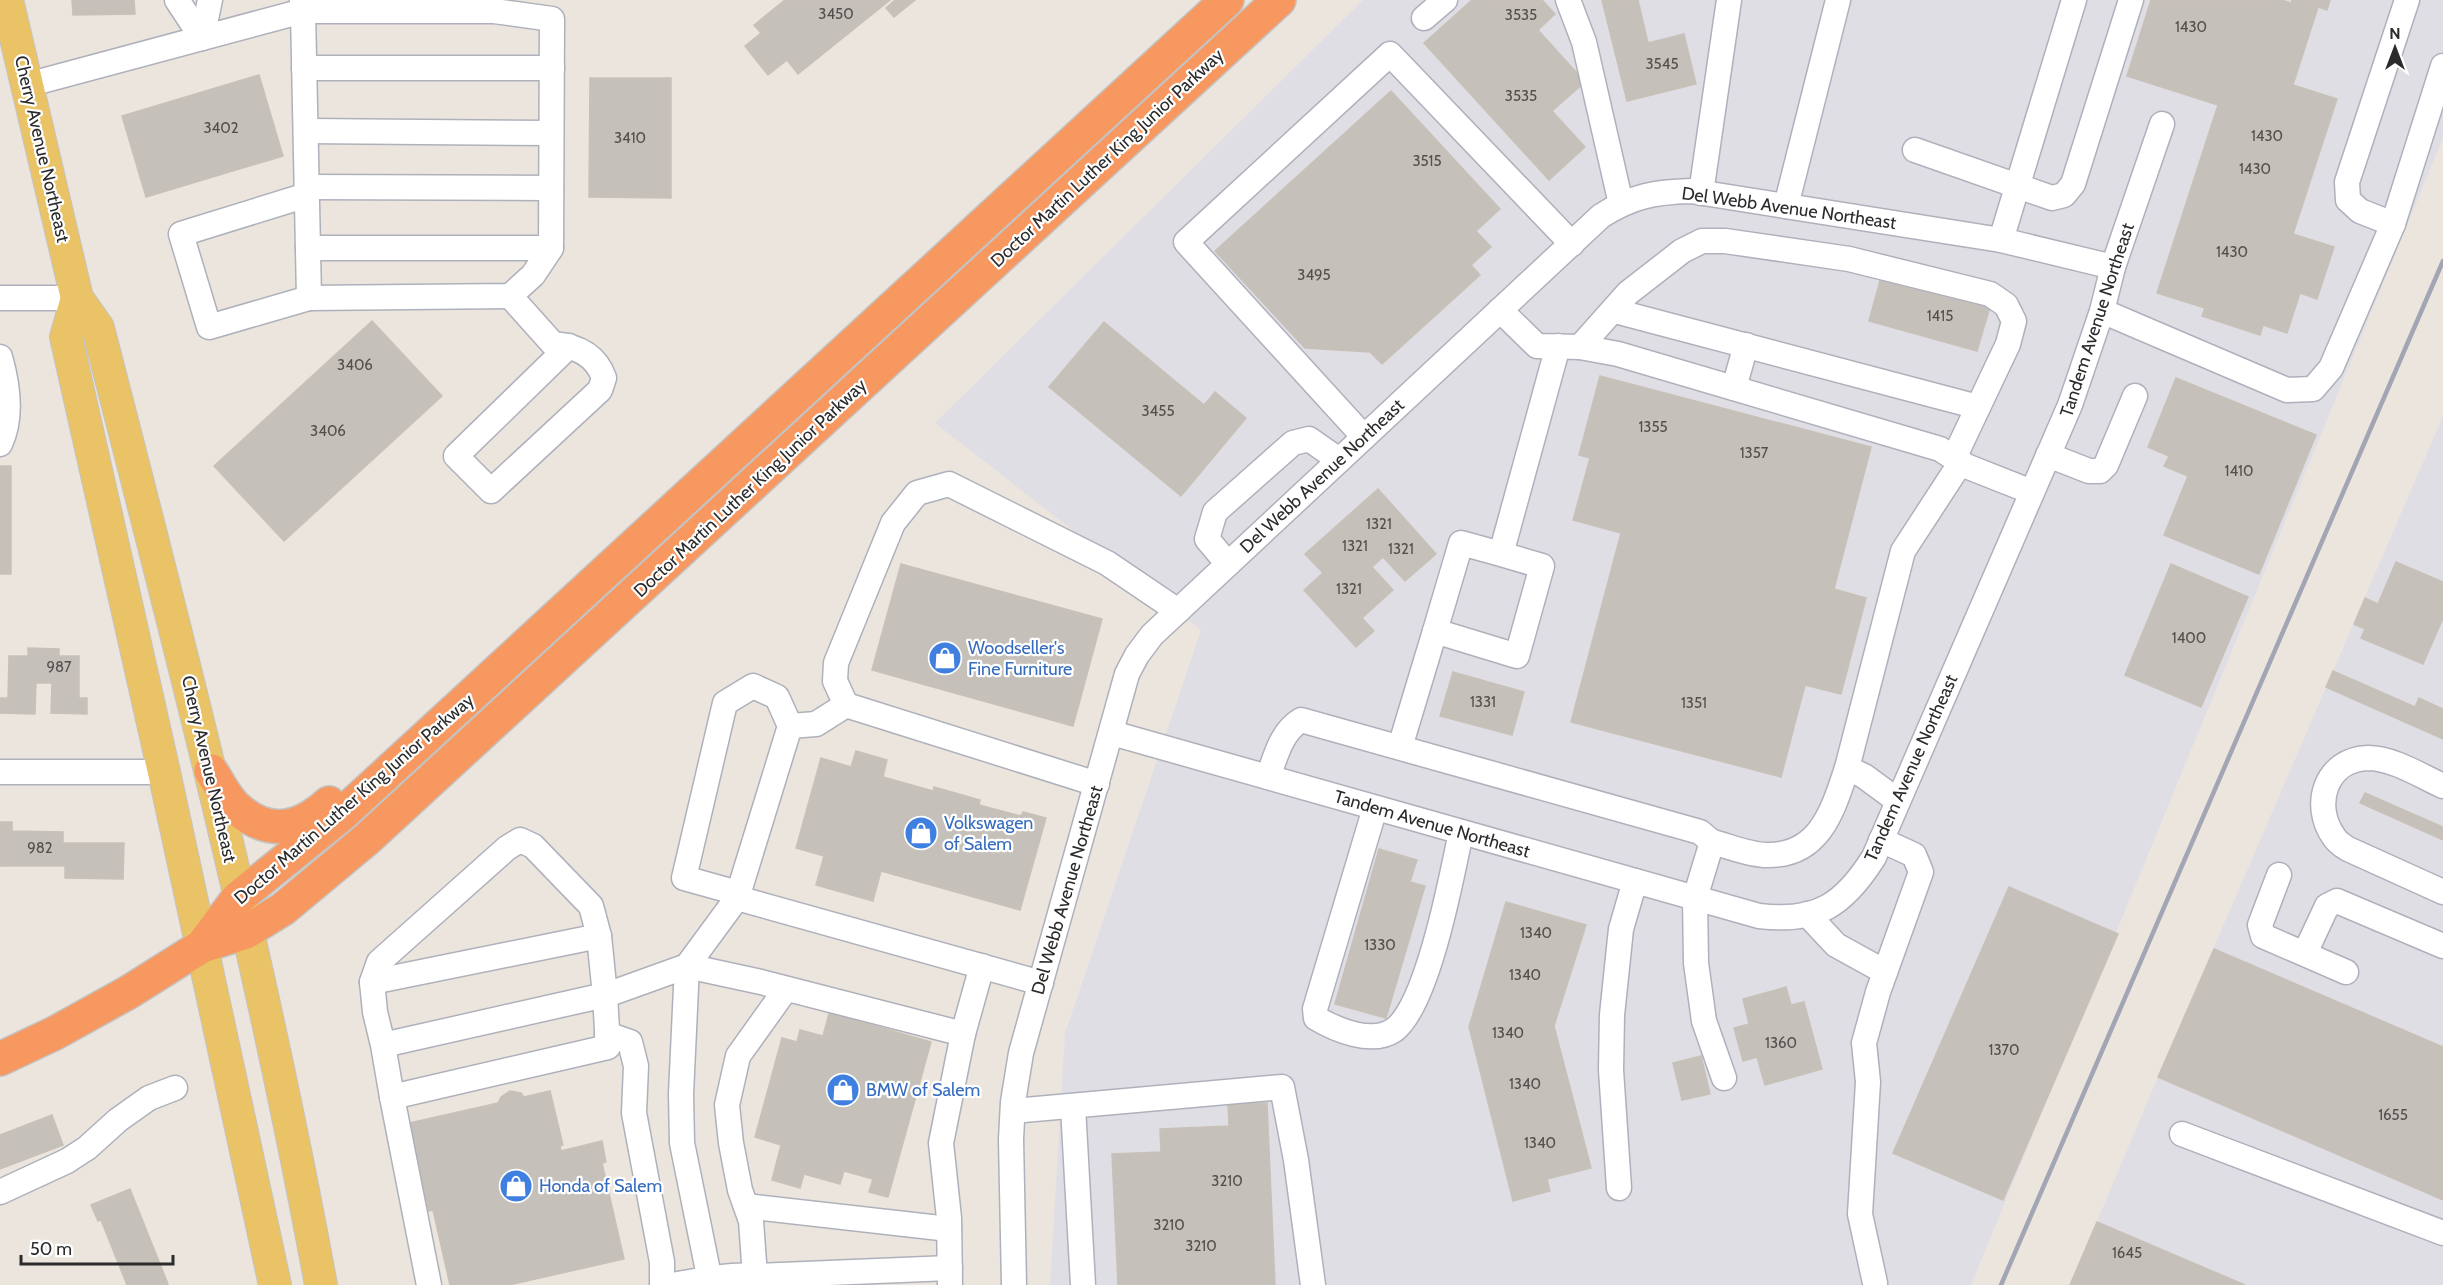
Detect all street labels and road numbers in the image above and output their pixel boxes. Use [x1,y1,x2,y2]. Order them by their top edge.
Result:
street label: Doctor Martin Luther King Junior Parkway [986,44,1228,272]
street label: Cherry Avenue Northeast [10,54,74,244]
street label: Del Webb Avenue Northeast [1680,182,1898,234]
street label: Tandem Avenue Northeast [2055,220,2139,420]
street label: Doctor Martin Luther King Junior Parkway [629,374,871,602]
street label: Del Webb Avenue Northeast [1235,394,1409,558]
street label: Tandem Avenue Northeast [1860,671,1962,865]
street label: Cherry Avenue Northeast [177,674,241,864]
street label: Doctor Martin Luther King Junior Parkway [230,689,478,909]
street label: Del Webb Avenue Northeast [1027,783,1107,997]
street label: Tandem Avenue Northeast [1332,786,1532,862]

